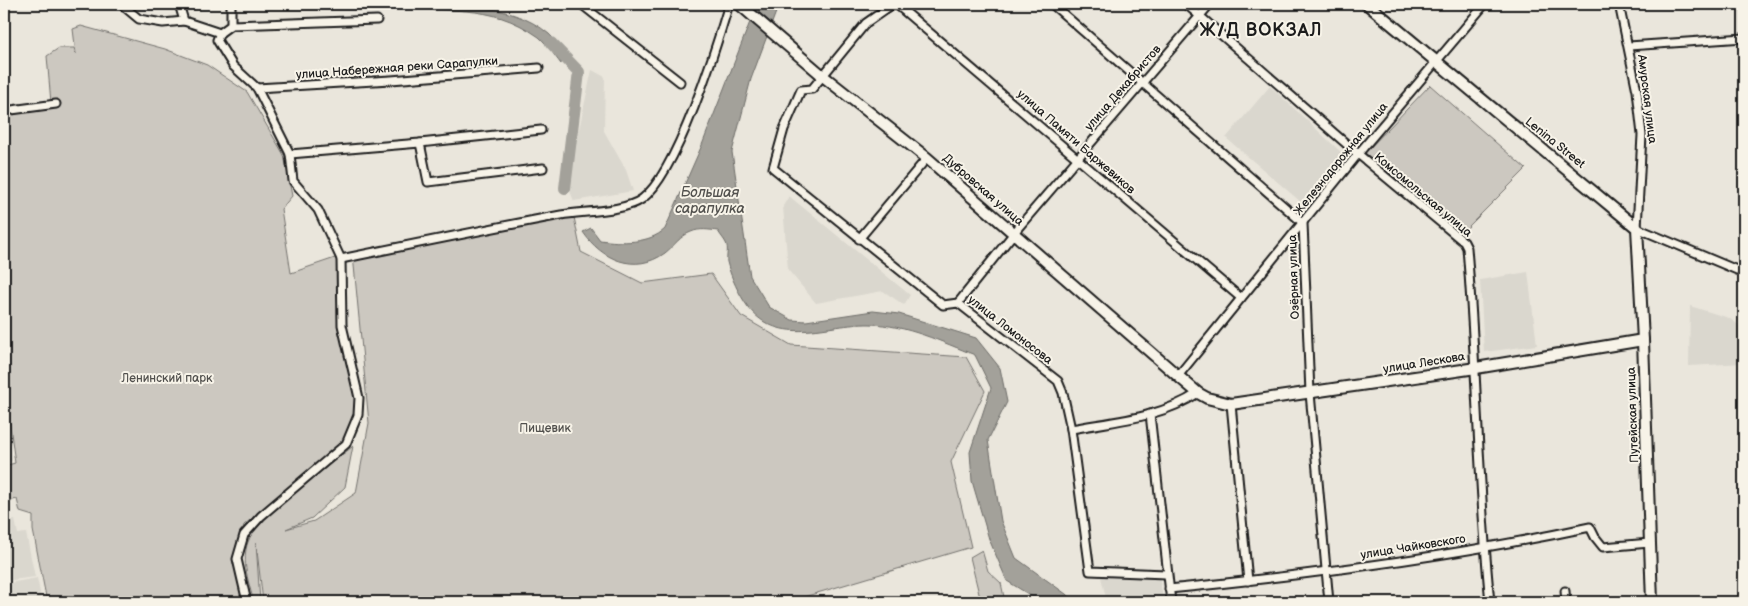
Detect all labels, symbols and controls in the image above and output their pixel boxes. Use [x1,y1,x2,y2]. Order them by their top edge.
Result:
district label: Ж/Д ВОКЗАЛ [1200,20,1322,41]
street label: улица Декабристов [1082,42,1165,134]
street label: улица Набережная реки Сарапулки [295,53,499,83]
street label: Амурская улица [1634,53,1660,144]
street label: улица Памяти Баржевиков [1014,87,1139,198]
street label: Железнодорожная улица [1291,100,1391,218]
street label: Lenina Street [1522,114,1588,172]
street label: Комсомольская улица [1371,150,1475,240]
street label: Дубровская улица [940,151,1026,229]
water label: Большая сарапулка [674,184,745,217]
street label: Озёрная улица [1285,234,1303,320]
street label: улица Ломоносова [965,292,1055,368]
street label: улица Лескова [1382,349,1466,377]
street label: Путейская улица [1624,367,1642,463]
park label: Ленинский парк [121,371,213,386]
park label: Пищевик [519,421,571,436]
street label: улица Чайковского [1359,531,1467,563]

